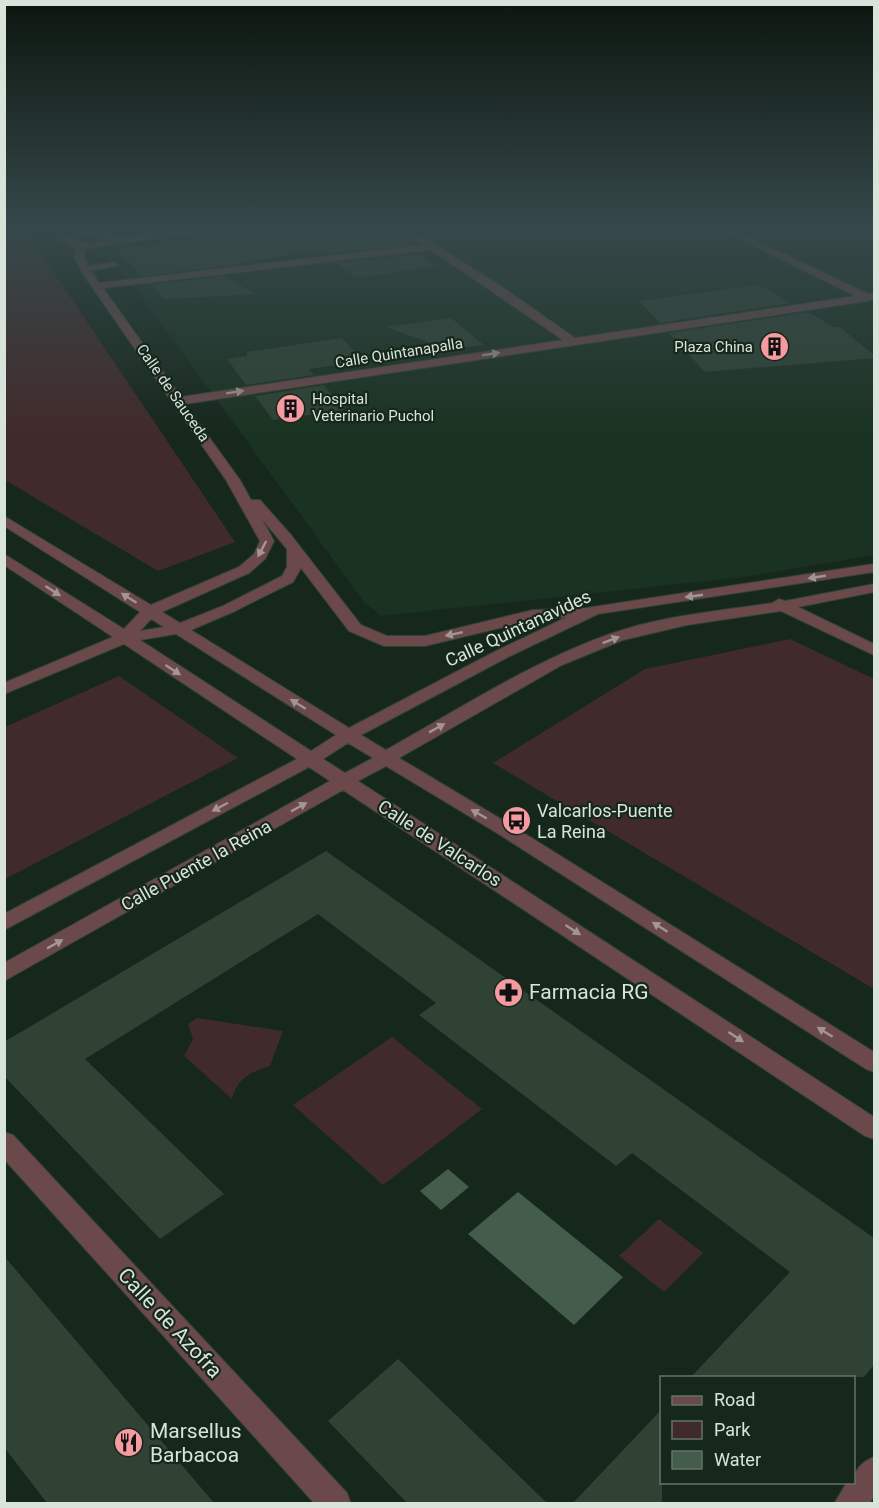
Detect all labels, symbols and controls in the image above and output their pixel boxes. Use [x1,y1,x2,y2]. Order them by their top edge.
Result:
building icon: Plaza China [758,331,790,363]
street label: Calle Quintanapalla [334,334,464,372]
place label: Plaza China [674,338,753,356]
street label: Calle de Sauceda [133,341,213,445]
one-way arrow [481,349,500,358]
one-way arrow [226,388,245,397]
place label: Hospital Veterinario Puchol [312,390,434,425]
building icon: Hospital Veterinario Puchol [275,392,307,424]
one-way arrow [257,541,267,558]
one-way arrow [807,573,826,582]
one-way arrow [45,585,62,596]
street label: Calle Quintanavides [442,585,594,671]
one-way arrow [121,592,137,603]
one-way arrow [684,592,703,601]
one-way arrow [445,630,464,640]
one-way arrow [602,634,620,644]
one-way arrow [165,664,181,675]
one-way arrow [290,698,306,709]
one-way arrow [429,723,446,733]
street label: Calle de Valcarlos [374,795,506,891]
place label: Valcarlos-Puente La Reina [537,800,673,842]
one-way arrow [212,802,229,812]
one-way arrow [291,802,308,812]
bus stop icon: Valcarlos-Puente La Reina [500,804,532,836]
one-way arrow [470,809,487,819]
street label: Calle Puente la Reina [117,815,275,915]
one-way arrow [652,922,668,933]
one-way arrow [565,924,581,935]
one-way arrow [47,939,64,949]
pharmacy icon: Farmacia RG [492,976,524,1008]
place label: Farmacia RG [529,980,649,1004]
one-way arrow [817,1026,833,1037]
one-way arrow [727,1031,743,1043]
street label: Calle de Azofra [113,1263,227,1383]
legend [660,1376,855,1484]
text: Road [714,1389,755,1410]
place label: Marsellus Barbacoa [150,1419,241,1467]
text: Park [714,1419,751,1440]
restaurant icon: Marsellus Barbacoa [113,1427,145,1459]
text: Water [714,1449,761,1470]

